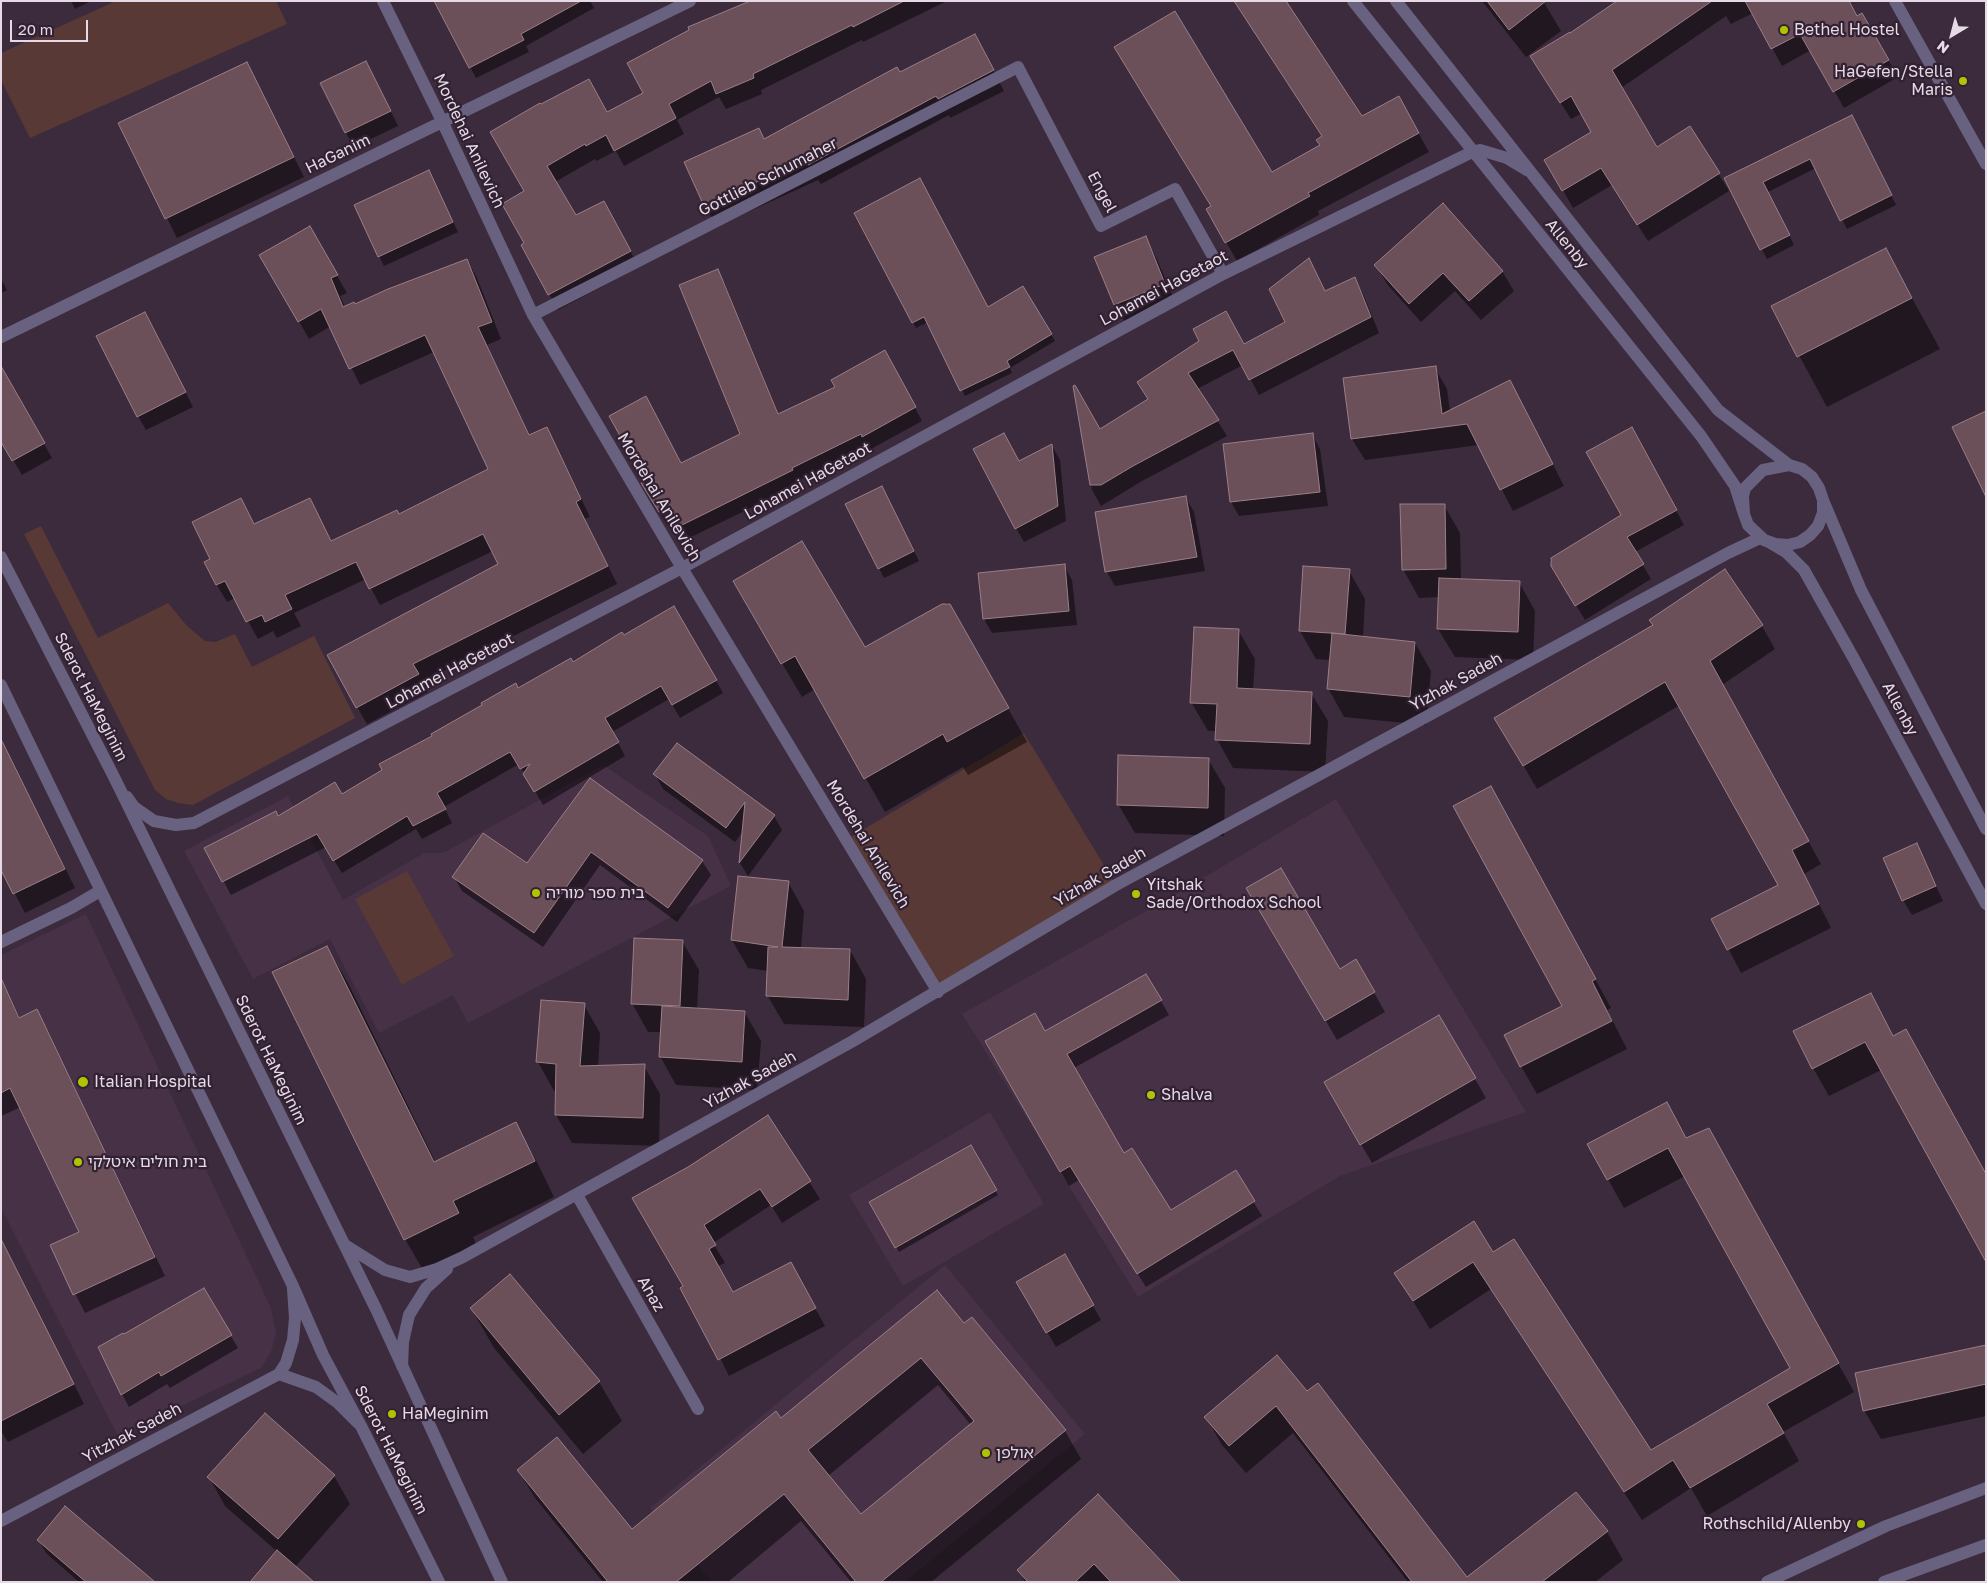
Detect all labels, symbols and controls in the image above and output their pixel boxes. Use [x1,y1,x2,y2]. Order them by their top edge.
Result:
scale bar [12,10,90,42]
north arrow [1927,10,1977,60]
text: 20 m [18,20,53,38]
place label: Bethel Hostel [1794,20,1900,40]
marker: Bethel Hostel [1778,24,1790,36]
text: N [1933,37,1952,57]
place label: HaGefen/Stella Maris [1834,62,1953,100]
street label: Mordehai Anilevich [429,71,509,211]
marker: HaGefen/Stella Maris [1957,75,1969,87]
street label: HaGanim [302,130,374,178]
street label: Gottlieb Schumaher [695,134,841,220]
street label: Engel [1083,168,1121,216]
street label: Allenby [1541,215,1593,273]
street label: Lohamei HaGetaot [1097,246,1231,330]
street label: Mordehai Anilevich [613,429,705,565]
street label: Lohamei HaGetaot [741,438,875,524]
street label: Sderot HaMeginim [50,629,132,765]
street label: Lohamei HaGetaot [383,629,517,713]
street label: Yizhak Sadeh [1406,649,1506,715]
street label: Allenby [1878,679,1922,739]
street label: Mordehai Anilevich [822,776,914,912]
street label: Yizhak Sadeh [1051,843,1149,911]
place label: Yitshak Sade/Orthodox School [1146,875,1321,913]
place label: בית ספר מוריה [546,883,645,903]
marker: בית ספר מוריה [530,887,542,899]
marker: Yitshak Sade/Orthodox School [1130,888,1142,900]
street label: Sderot HaMeginim [231,992,311,1128]
street label: Yizhak Sadeh [700,1047,800,1113]
place label: Italian Hospital [94,1072,212,1092]
marker: Italian Hospital [76,1075,90,1089]
place label: Shalva [1161,1085,1212,1105]
marker: Shalva [1145,1089,1157,1101]
place label: בית חולים איטלקי [88,1152,207,1172]
marker: בית חולים איטלקי [72,1156,84,1168]
street label: Ahaz [633,1273,669,1315]
street label: Sderot HaMeginim [350,1382,432,1518]
street label: Yitzhak Sadeh [79,1399,185,1467]
place label: HaMeginim [402,1404,489,1424]
marker: HaMeginim [386,1408,398,1420]
place label: אולפן [996,1443,1034,1463]
marker: אולפן [980,1447,992,1459]
place label: Rothschild/Allenby [1703,1514,1851,1534]
marker: Rothschild/Allenby [1855,1518,1867,1530]

